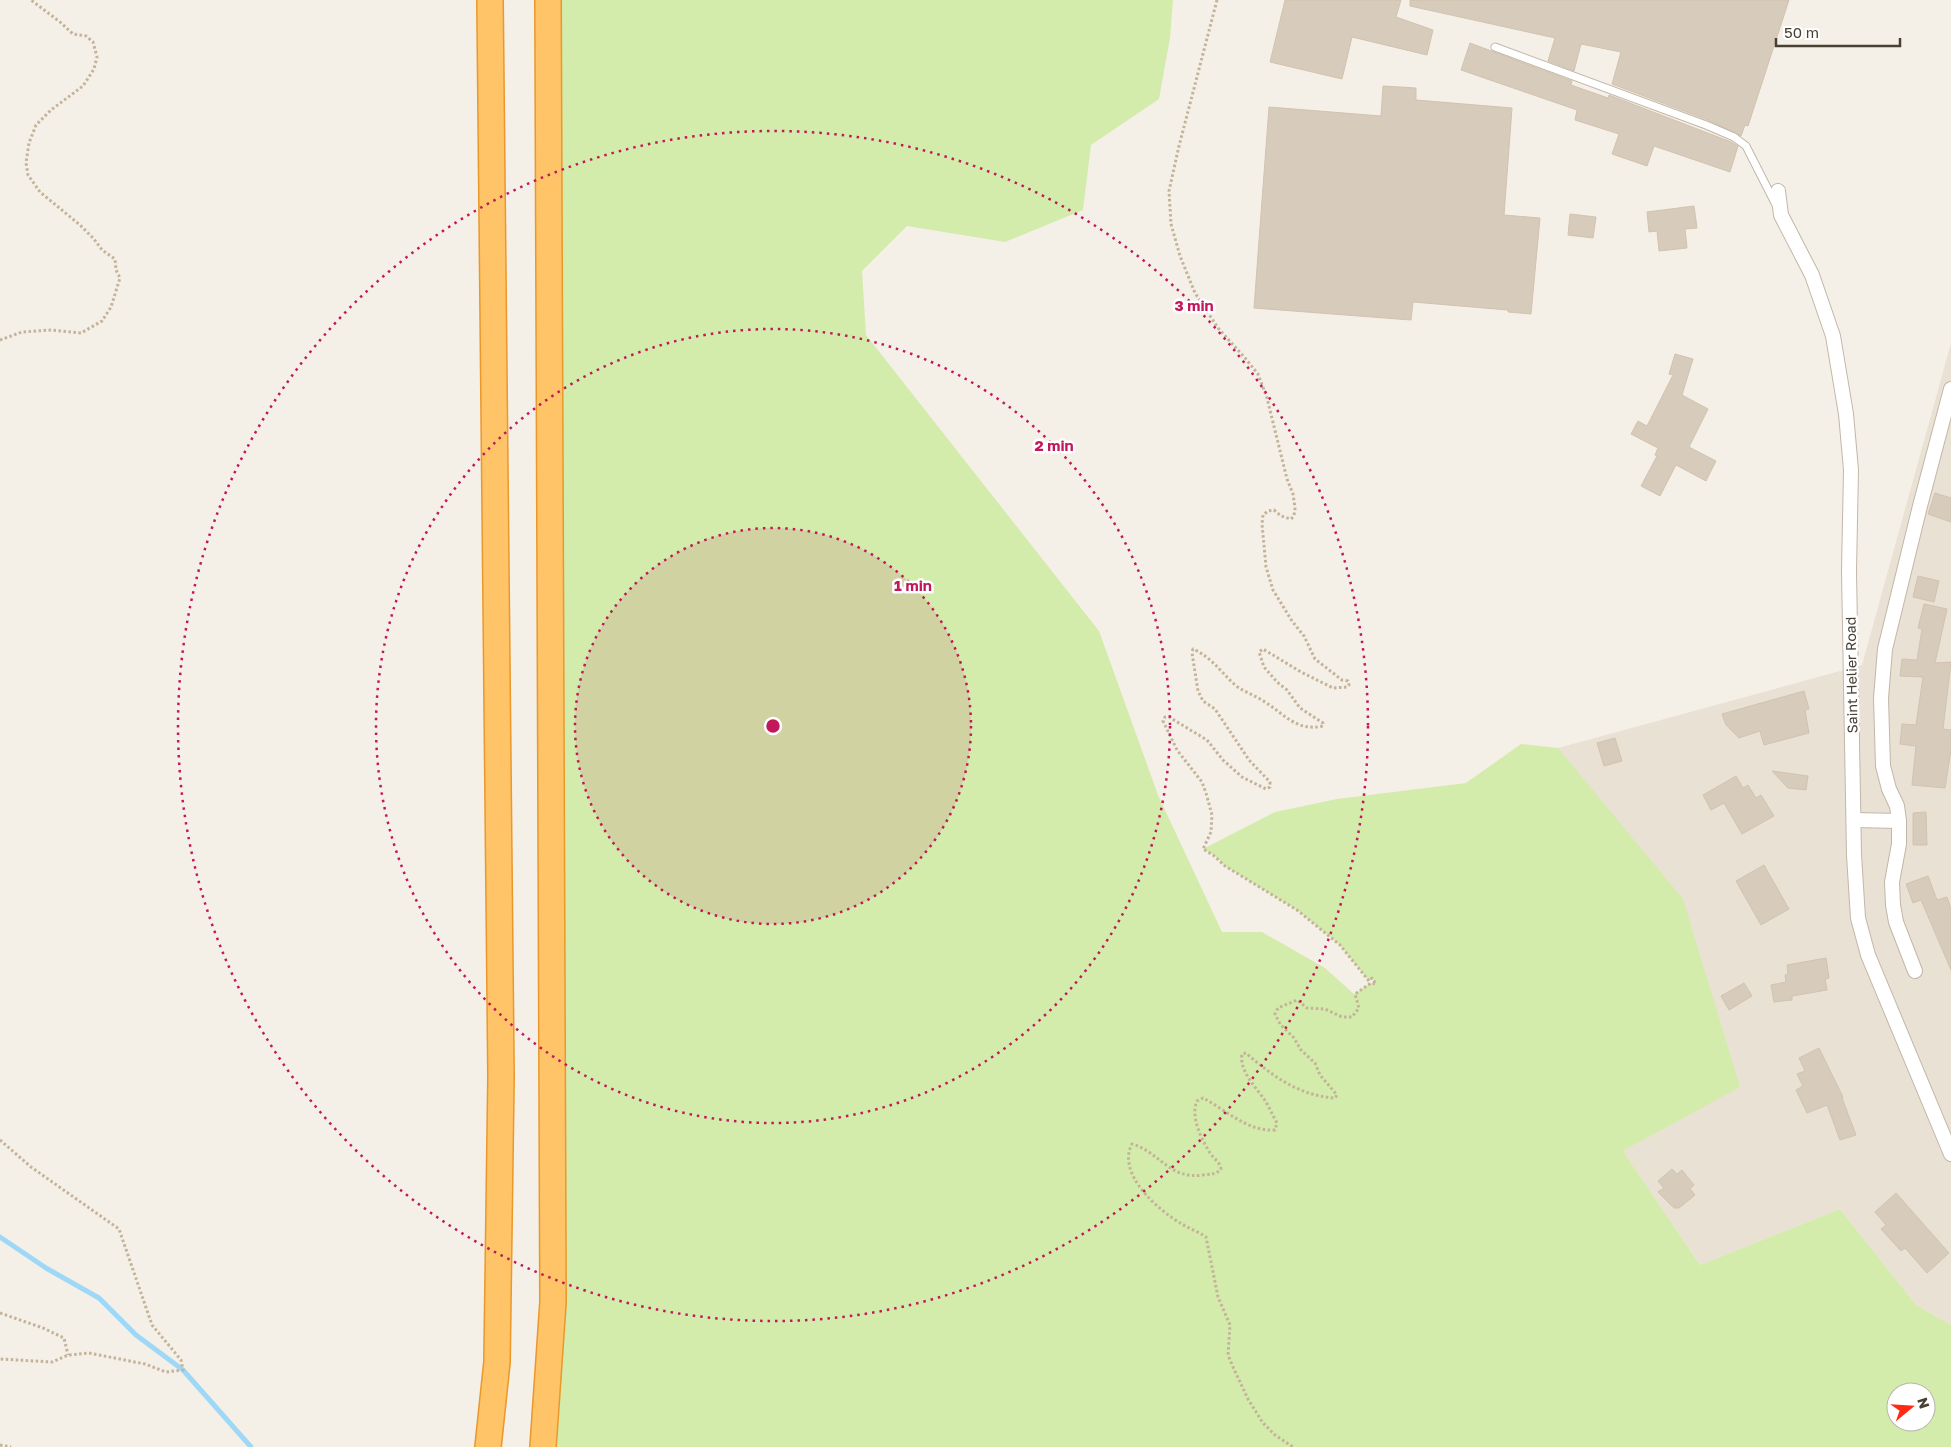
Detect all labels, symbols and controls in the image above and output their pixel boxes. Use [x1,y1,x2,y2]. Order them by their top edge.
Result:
scale bar [1776,15,1900,47]
text: 50 m [1784,23,1819,41]
text: 3 min [1174,296,1214,314]
text: 2 min [1034,436,1074,454]
text: 1 min [894,576,932,594]
street label: Saint Helier Road [1841,617,1861,733]
centre of rings [764,717,782,735]
north arrow [1886,1382,1936,1432]
text: N [1914,1395,1934,1411]

